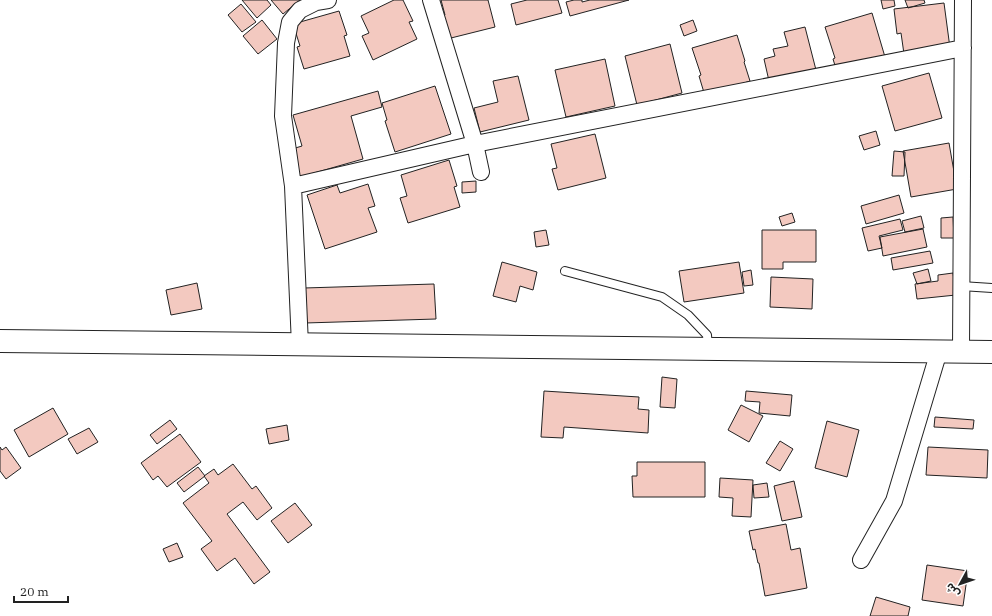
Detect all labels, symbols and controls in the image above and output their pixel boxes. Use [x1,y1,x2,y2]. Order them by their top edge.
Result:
north arrow [940,564,980,604]
scale bar [14,578,68,604]
text: ش [942,580,963,601]
text: 20 m [20,584,49,599]

